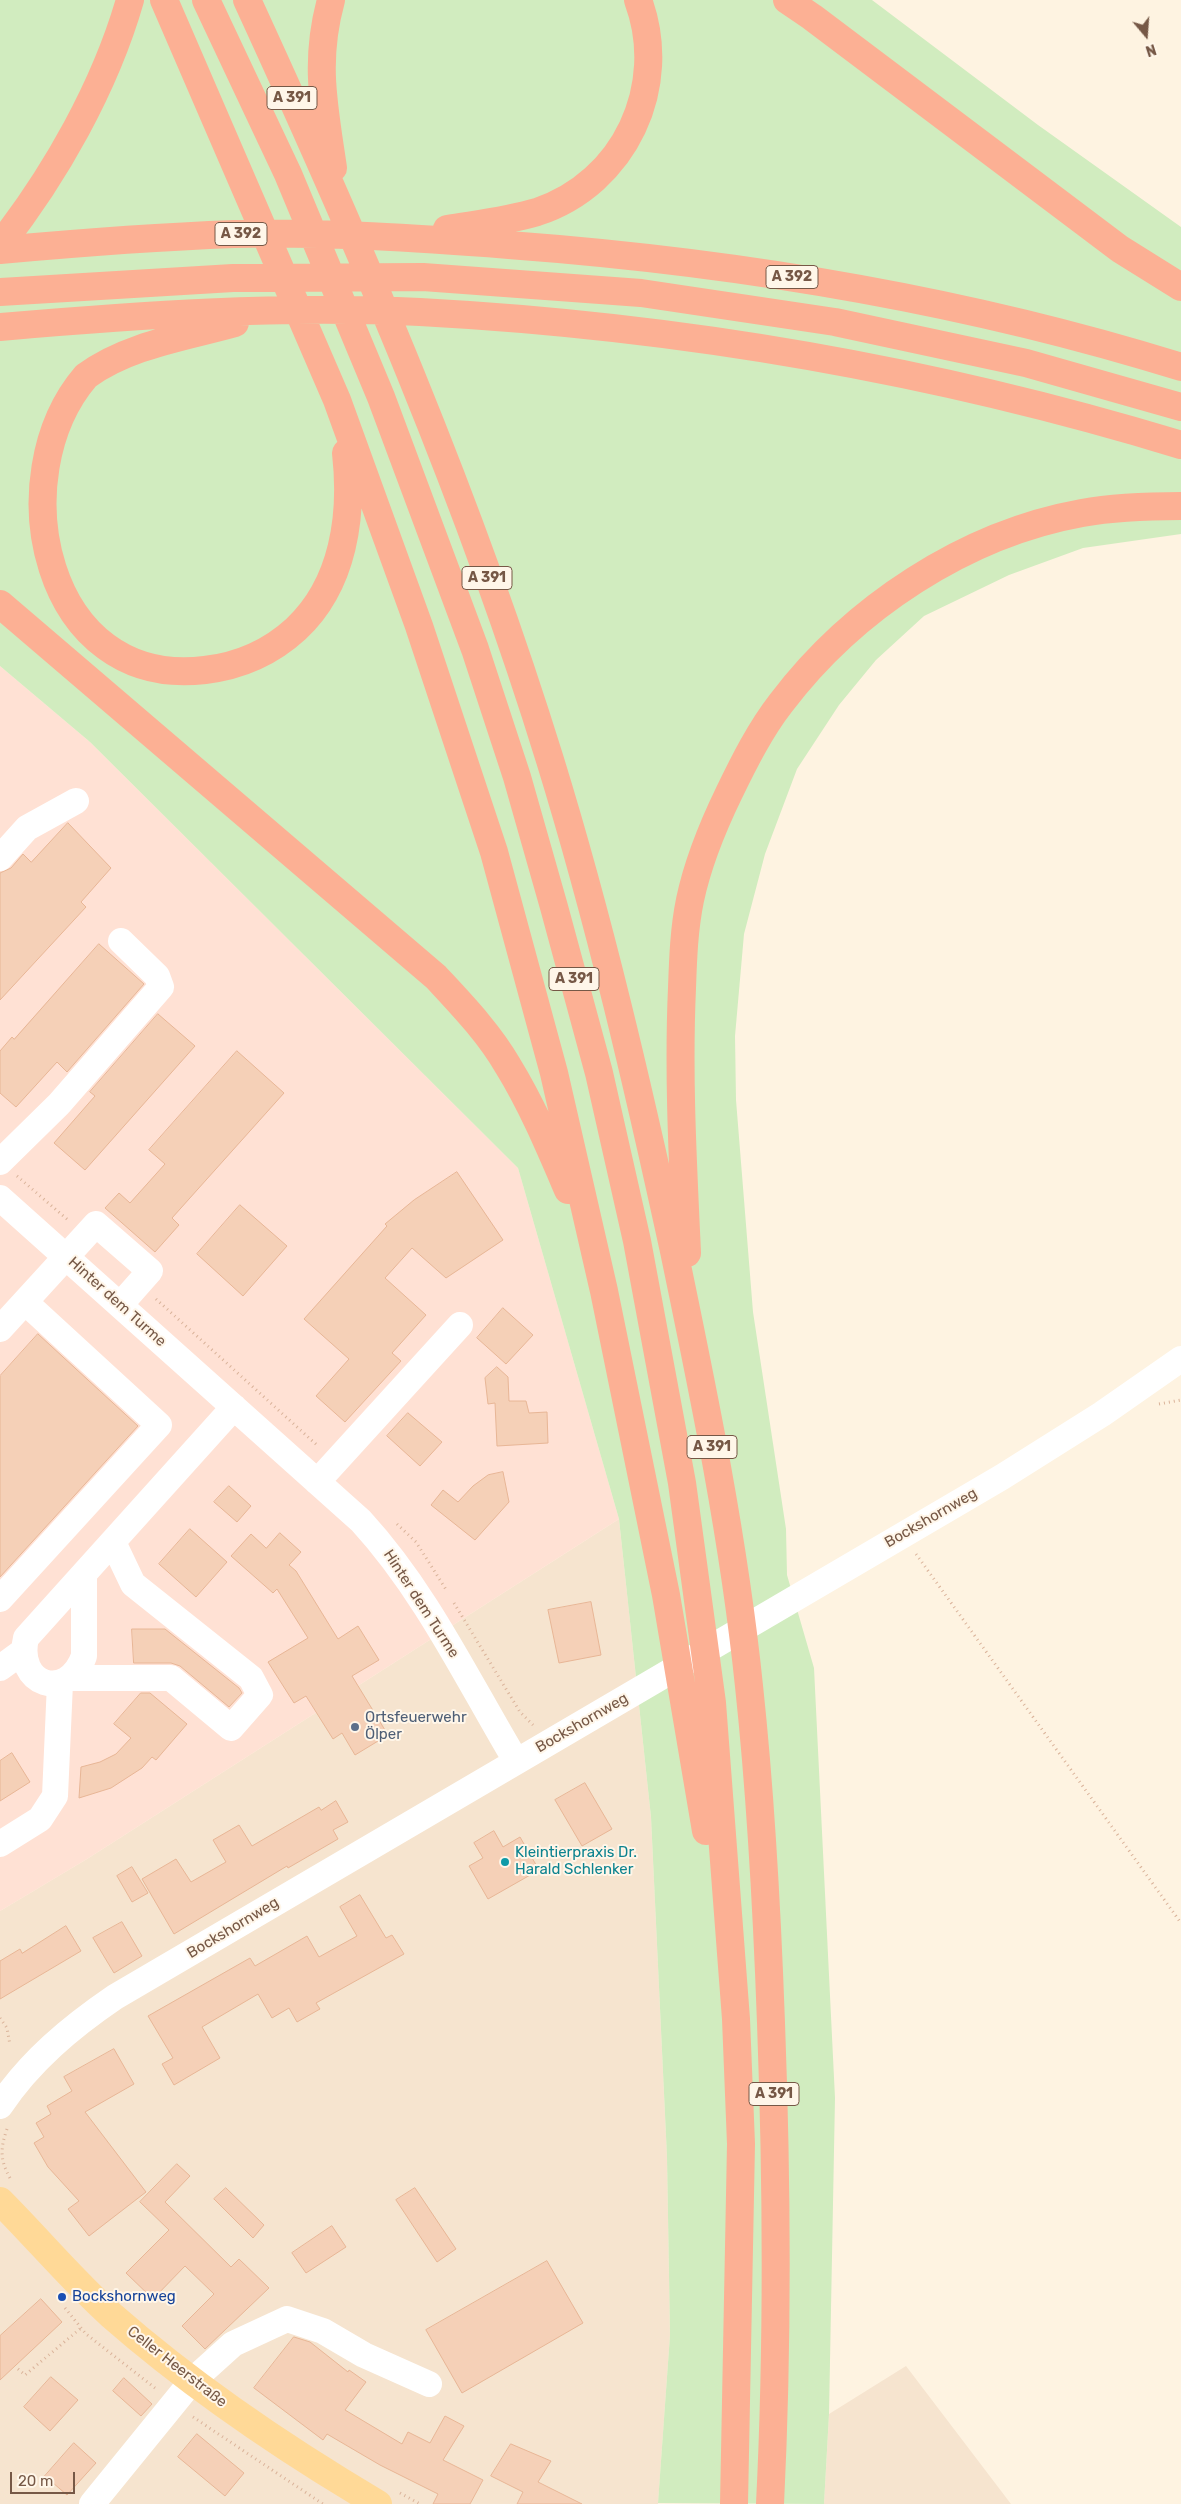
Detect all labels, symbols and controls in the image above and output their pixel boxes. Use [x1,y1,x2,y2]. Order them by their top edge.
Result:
north arrow [1121,10,1171,60]
text: N [1143,40,1158,59]
road number: A 391 [267,86,317,110]
road number: A 392 [215,222,267,245]
road number: A 392 [766,266,818,288]
road number: A 391 [462,566,512,590]
road number: A 391 [549,968,599,991]
street label: Hinter dem Turme [64,1253,170,1351]
road number: A 391 [687,1435,737,1458]
street label: Bockshornweg [882,1484,980,1552]
street label: Hinter dem Turme [379,1547,463,1661]
street label: Bockshornweg [533,1689,631,1757]
place label: Ortsfeuerwehr Ölper [365,1709,467,1744]
marker: Ortsfeuerwehr Ölper [349,1721,361,1733]
place label: Kleintierpraxis Dr. Harald Schlenker [515,1844,637,1879]
marker: Kleintierpraxis Dr. Harald Schlenker [499,1856,511,1868]
street label: Bockshornweg [184,1894,282,1962]
road number: A 391 [749,2082,799,2106]
place label: Bockshornweg [72,2288,176,2306]
marker: Bockshornweg [56,2291,68,2303]
street label: Celler Heerstraße [124,2323,230,2411]
scale bar [12,2462,78,2494]
text: 20 m [18,2472,53,2490]

